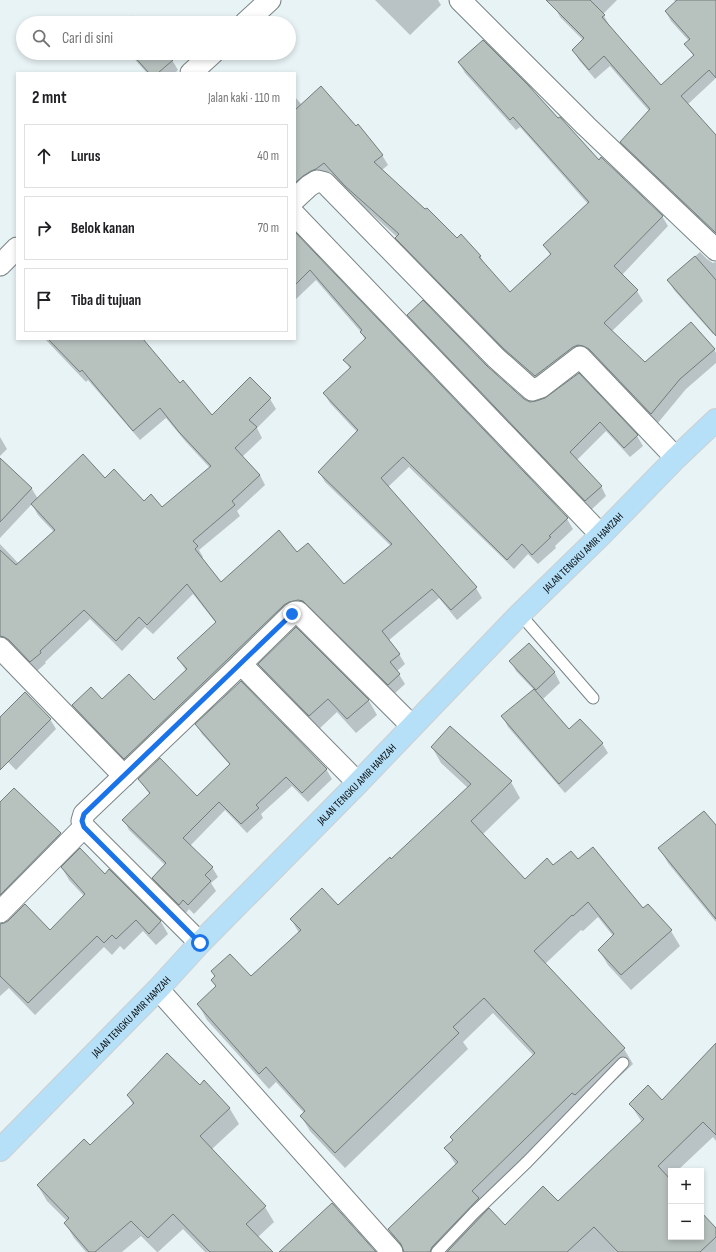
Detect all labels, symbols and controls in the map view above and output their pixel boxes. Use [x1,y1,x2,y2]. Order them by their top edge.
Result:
search box [16,16,296,60]
icon: search [30,27,52,49]
text: Cari di sini [62,29,113,48]
text: 2 mnt [32,88,67,108]
text: Jalan kaki · 110 m [208,90,280,106]
icon: ahead [33,145,55,167]
text: Lurus [71,147,100,166]
text: 40 m [257,148,279,164]
icon: right [33,217,55,239]
text: Belok kanan [71,219,135,238]
text: 70 m [258,220,279,236]
icon: arrive [33,289,55,311]
text: Tiba di tujuan [71,291,141,310]
street label: JALAN TENGKU AMIR HAMZAH [539,510,626,595]
route end [283,605,301,623]
street label: JALAN TENGKU AMIR HAMZAH [314,741,399,828]
route start [191,934,209,952]
street label: JALAN TENGKU AMIR HAMZAH [88,973,173,1060]
map controls [668,1168,704,1240]
button: + [668,1168,704,1204]
button: − [668,1204,704,1240]

